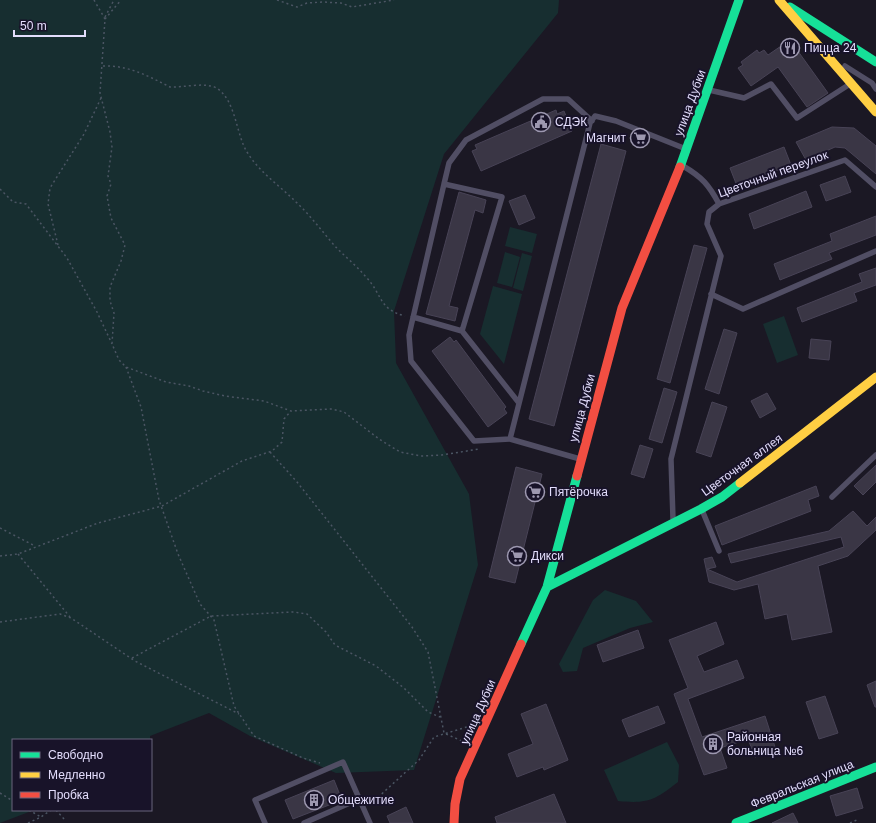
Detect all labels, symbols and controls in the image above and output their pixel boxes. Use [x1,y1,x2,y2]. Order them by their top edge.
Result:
scale bar [14,12,85,38]
text: 50 m [20,19,47,33]
restaurant icon: Пицца 24 [779,37,801,59]
place label: Пицца 24 [804,41,857,55]
street label: улица Дубки [672,68,708,138]
public building icon: СДЭК [530,111,552,133]
place label: СДЭК [555,115,587,129]
supermarket icon: Магнит [629,127,651,149]
place label: Магнит [586,131,626,145]
street label: Цветочный переулок [716,147,831,200]
street label: улица Дубки [566,373,598,443]
street label: Цветочная аллея [699,431,785,499]
supermarket icon: Пятёрочка [524,481,546,503]
place label: Пятёрочка [549,485,608,499]
supermarket icon: Дикси [506,545,528,567]
place label: Дикси [531,549,564,563]
street label: улица Дубки [457,677,499,747]
place label: Районная больница №6 [727,730,804,758]
building icon: Районная больница №6 [702,733,724,755]
legend [12,739,152,811]
text: Свободно [48,748,103,762]
street label: Февральская улица [748,757,856,811]
text: Медленно [48,768,105,782]
text: Пробка [48,788,89,802]
building icon: Общежитие [303,789,325,811]
place label: Общежитие [328,793,394,807]

